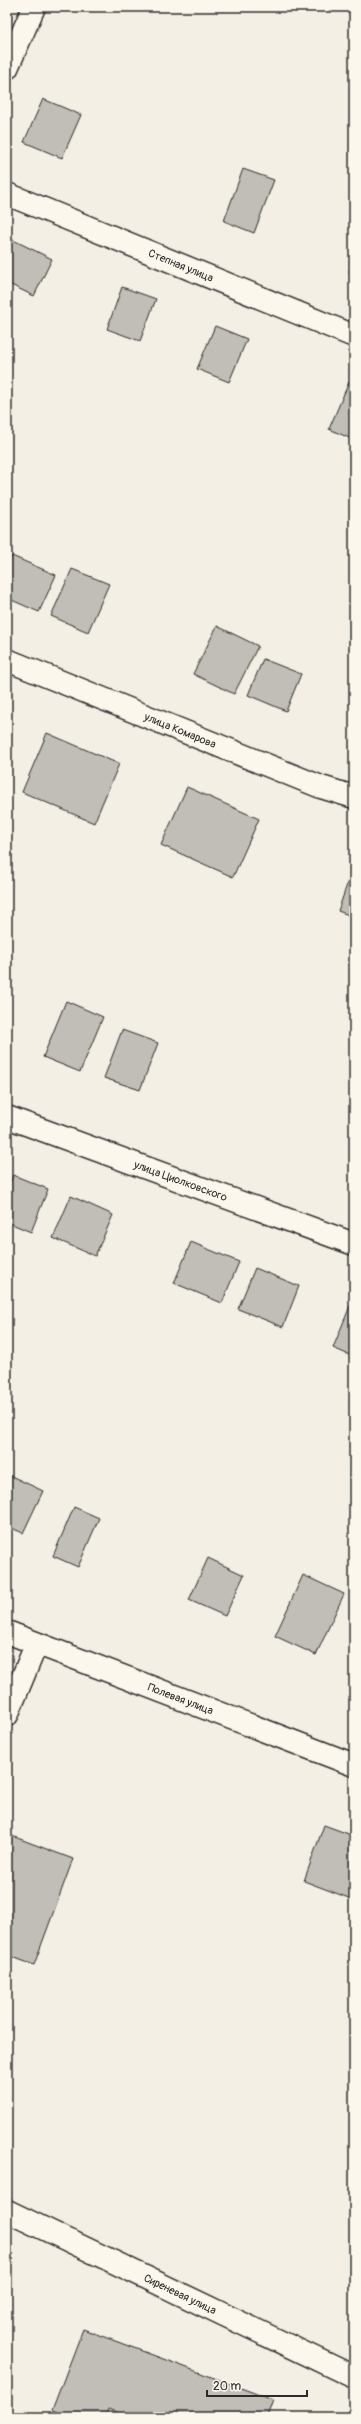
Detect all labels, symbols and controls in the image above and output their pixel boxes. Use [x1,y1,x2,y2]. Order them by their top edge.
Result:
street label: Степная улица [146,247,215,285]
street label: улица Комарова [142,710,218,751]
street label: улица Циолковского [131,1158,229,1204]
street label: Полевая улица [146,1681,215,1718]
street label: Сиреневая улица [142,2271,218,2317]
scale bar [207,2372,307,2398]
text: 20 m [213,2379,242,2394]

